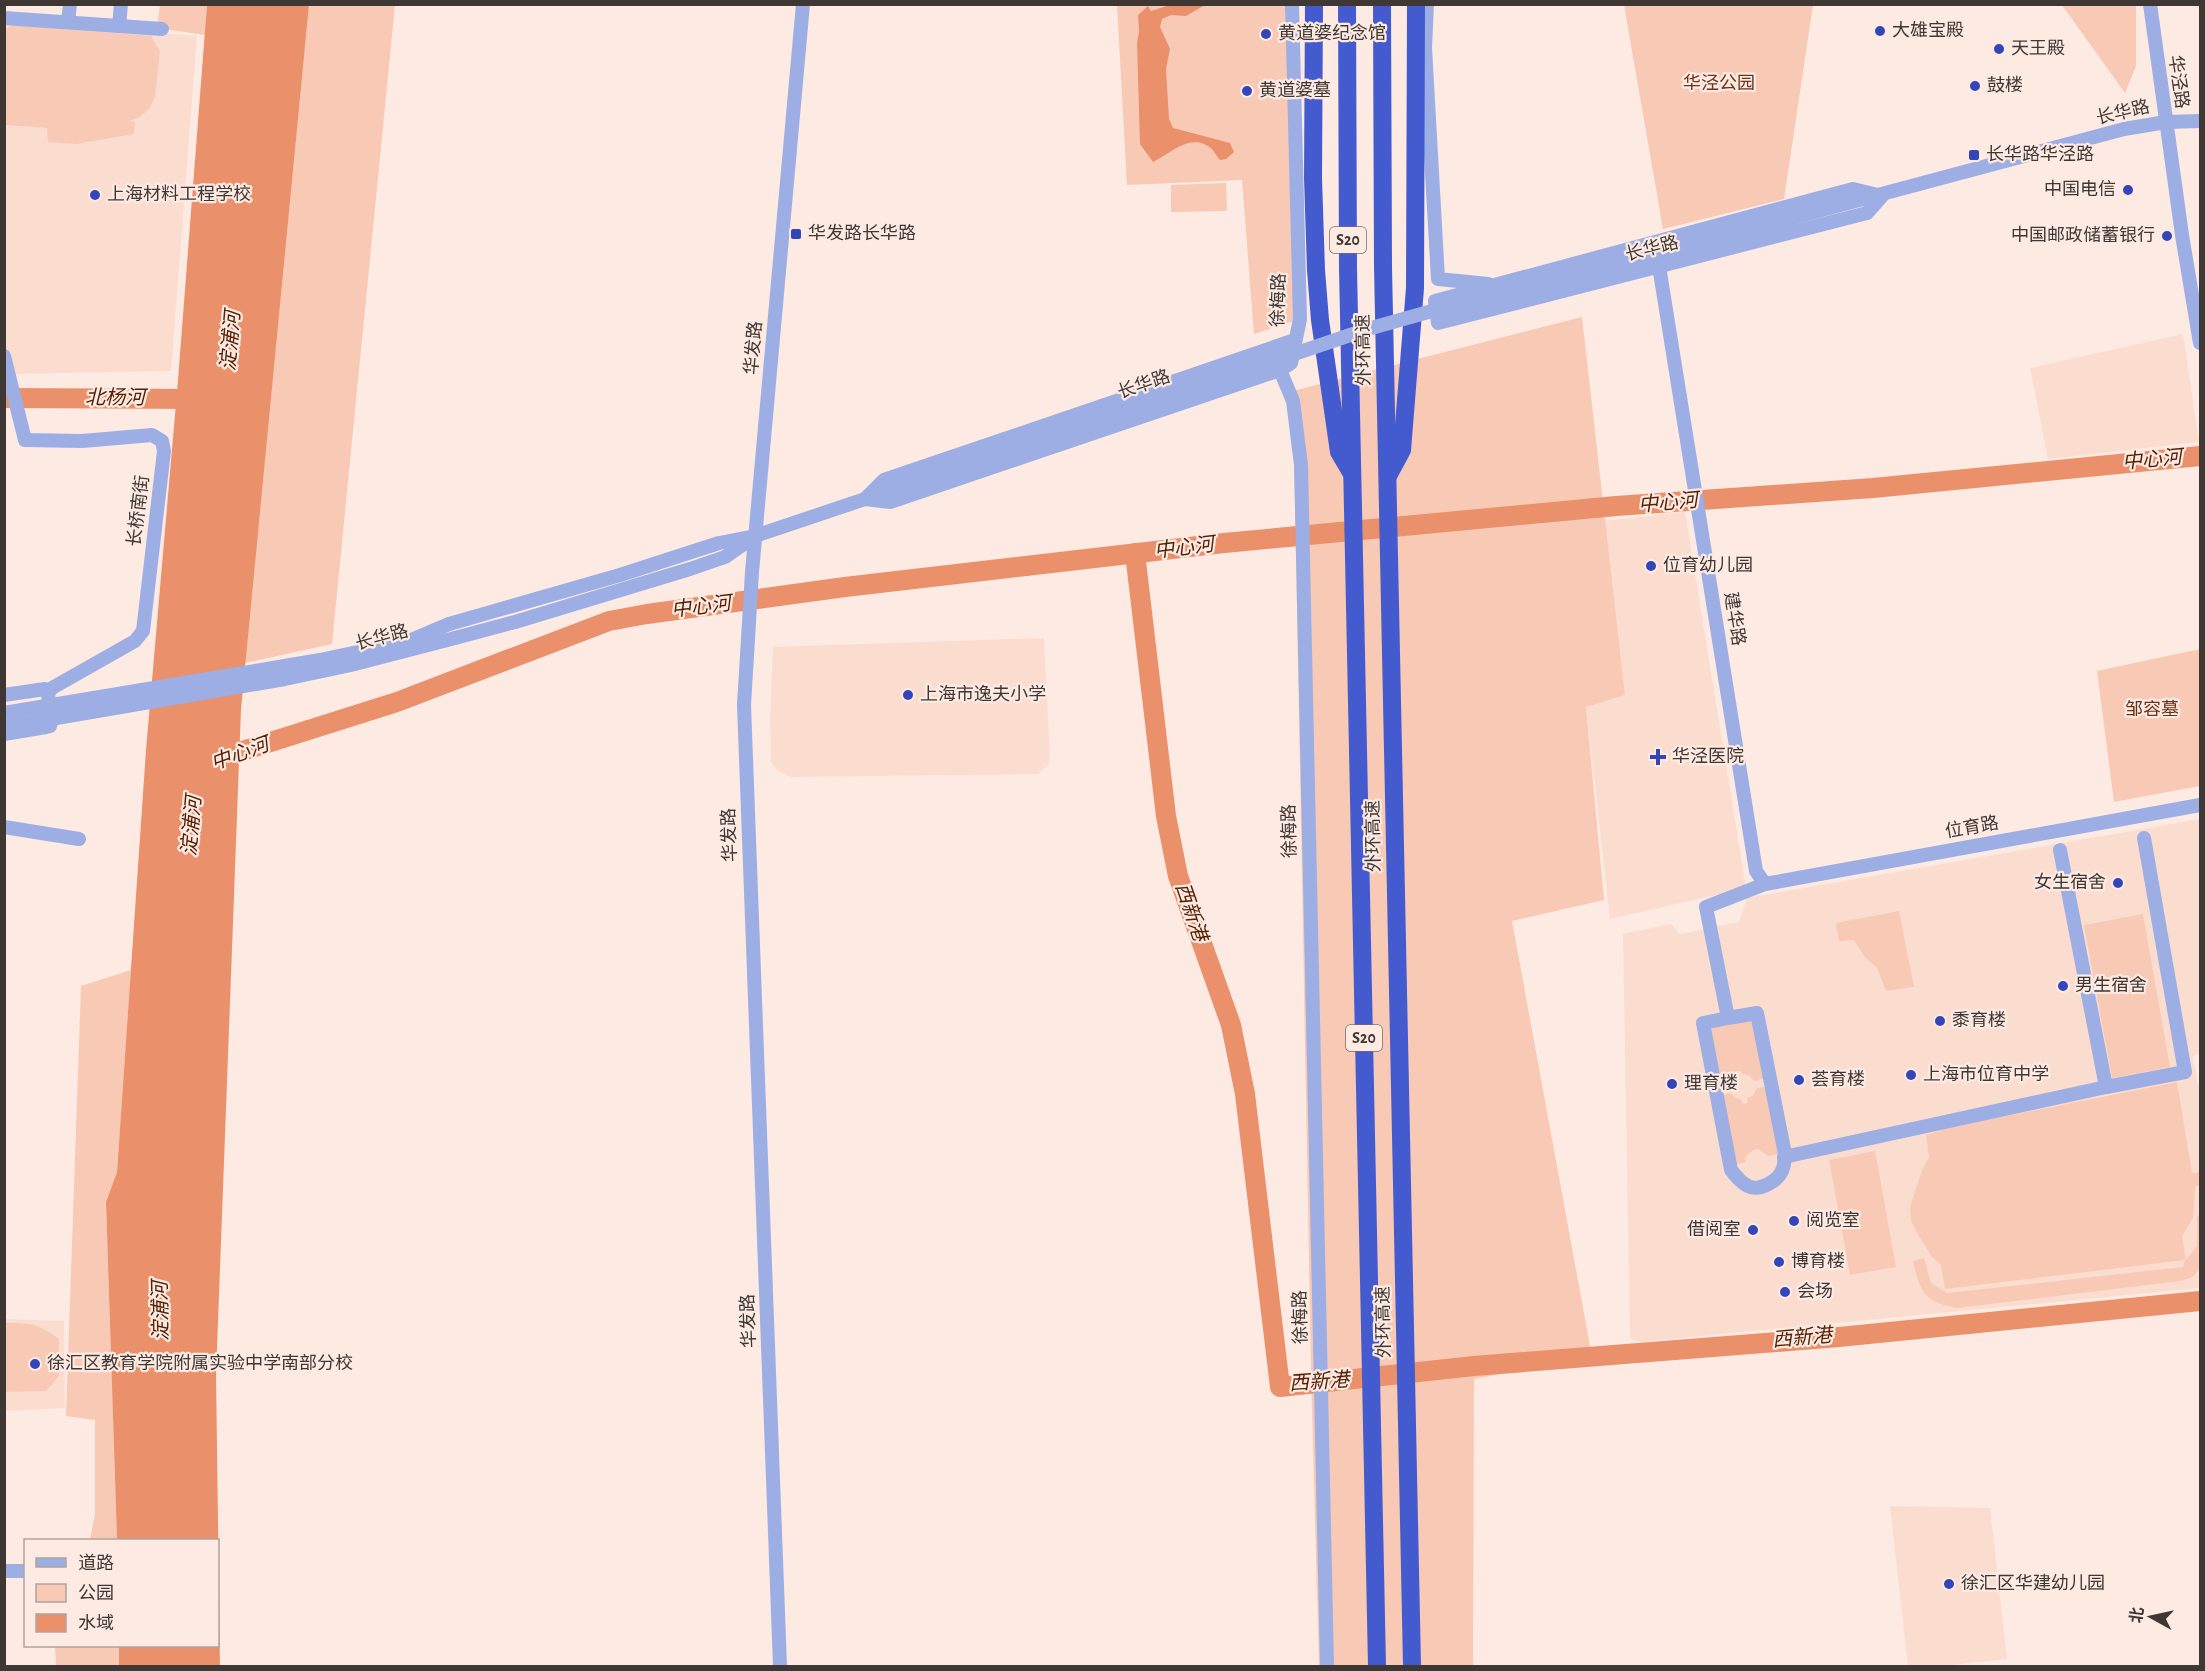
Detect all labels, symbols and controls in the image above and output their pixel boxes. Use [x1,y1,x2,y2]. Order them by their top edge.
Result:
place label: 大雄宝殿 [1892,20,1964,40]
place label: 黄道婆纪念馆 [1278,23,1386,43]
marker: 大雄宝殿 [1873,24,1887,38]
marker: 黄道婆纪念馆 [1259,27,1273,41]
place label: 天王殿 [2011,39,2065,58]
marker: 天王殿 [1992,42,2006,56]
street label: 华泾路 [2165,54,2193,110]
park label: 华泾公园 [1683,73,1755,93]
place label: 鼓楼 [1987,75,2023,95]
marker: 鼓楼 [1968,79,1982,93]
place label: 黄道婆墓 [1259,80,1331,100]
marker: 黄道婆墓 [1240,84,1254,98]
street label: 长华路 [2094,96,2151,128]
place label: 长华路华泾路 [1986,144,2094,164]
marker: 长华路华泾路 [1967,148,1981,162]
place label: 中国电信 [2044,179,2116,199]
marker: 中国电信 [2121,183,2135,197]
place label: 上海材料工程学校 [107,184,251,204]
marker: 上海材料工程学校 [88,188,102,202]
place label: 华发路长华路 [808,223,916,243]
place label: 中国邮政储蓄银行 [2011,225,2155,245]
marker: 华发路长华路 [789,227,803,241]
road number: S20 [1330,227,1366,253]
marker: 中国邮政储蓄银行 [2160,229,2174,243]
street label: 长华路 [1623,232,1680,264]
street label: 徐梅路 [1267,273,1289,327]
water label: 淀浦河 [217,306,244,372]
street label: 外环高速 [1352,314,1374,386]
street label: 华发路 [741,320,765,376]
street label: 长华路 [1115,366,1172,402]
water label: 北杨河 [85,387,149,408]
water label: 中心河 [2121,446,2187,473]
street label: 长桥南街 [124,474,152,548]
water label: 中心河 [1637,489,1703,516]
water label: 中心河 [1153,533,1219,562]
place label: 位育幼儿园 [1663,555,1753,575]
marker: 位育幼儿园 [1644,559,1658,573]
street label: 建华路 [1721,591,1749,647]
water label: 中心河 [670,592,736,621]
street label: 长华路 [353,620,410,654]
place label: 上海市逸夫小学 [920,684,1046,704]
marker: 上海市逸夫小学 [901,688,915,702]
park label: 邹容墓 [2125,699,2179,719]
water label: 中心河 [208,732,275,774]
place label: 华泾医院 [1672,746,1744,766]
marker: 华泾医院 [1649,748,1667,766]
water label: 淀浦河 [178,791,205,857]
street label: 外环高速 [1362,800,1384,872]
street label: 徐梅路 [1279,804,1299,858]
street label: 华发路 [718,808,740,862]
street label: 位育路 [1944,812,2000,842]
place label: 女生宿舍 [2034,872,2106,892]
marker: 女生宿舍 [2111,876,2125,890]
water label: 西新港 [1172,880,1212,946]
place label: 男生宿舍 [2075,975,2147,995]
marker: 男生宿舍 [2056,979,2070,993]
place label: 黍育楼 [1952,1010,2006,1030]
marker: 黍育楼 [1933,1014,1947,1028]
road number: S20 [1346,1025,1382,1051]
place label: 上海市位育中学 [1923,1064,2049,1084]
marker: 上海市位育中学 [1904,1068,1918,1082]
place label: 荟育楼 [1811,1069,1865,1089]
place label: 理育楼 [1684,1073,1738,1093]
marker: 荟育楼 [1792,1073,1806,1087]
marker: 理育楼 [1665,1077,1679,1091]
place label: 阅览室 [1806,1210,1860,1230]
marker: 阅览室 [1787,1214,1801,1228]
place label: 借阅室 [1687,1219,1741,1239]
marker: 借阅室 [1746,1223,1760,1237]
place label: 博育楼 [1791,1251,1845,1271]
marker: 博育楼 [1772,1255,1786,1269]
water label: 淀浦河 [149,1277,172,1341]
place label: 会场 [1797,1282,1833,1301]
marker: 会场 [1778,1285,1792,1299]
street label: 外环高速 [1372,1286,1394,1358]
street label: 徐梅路 [1290,1290,1310,1344]
street label: 华发路 [737,1294,759,1348]
water label: 西新港 [1771,1324,1836,1351]
place label: 徐汇区教育学院附属实验中学南部分校 [47,1353,353,1373]
marker: 徐汇区教育学院附属实验中学南部分校 [28,1357,42,1371]
water label: 西新港 [1288,1369,1353,1394]
legend [24,1539,219,1647]
text: 道路 [78,1553,114,1573]
place label: 徐汇区华建幼儿园 [1961,1573,2105,1593]
marker: 徐汇区华建幼儿园 [1942,1577,1956,1591]
text: 公园 [78,1584,114,1603]
north arrow [2121,1587,2181,1647]
text: 北 [2127,1606,2146,1624]
text: 水域 [78,1614,114,1633]

